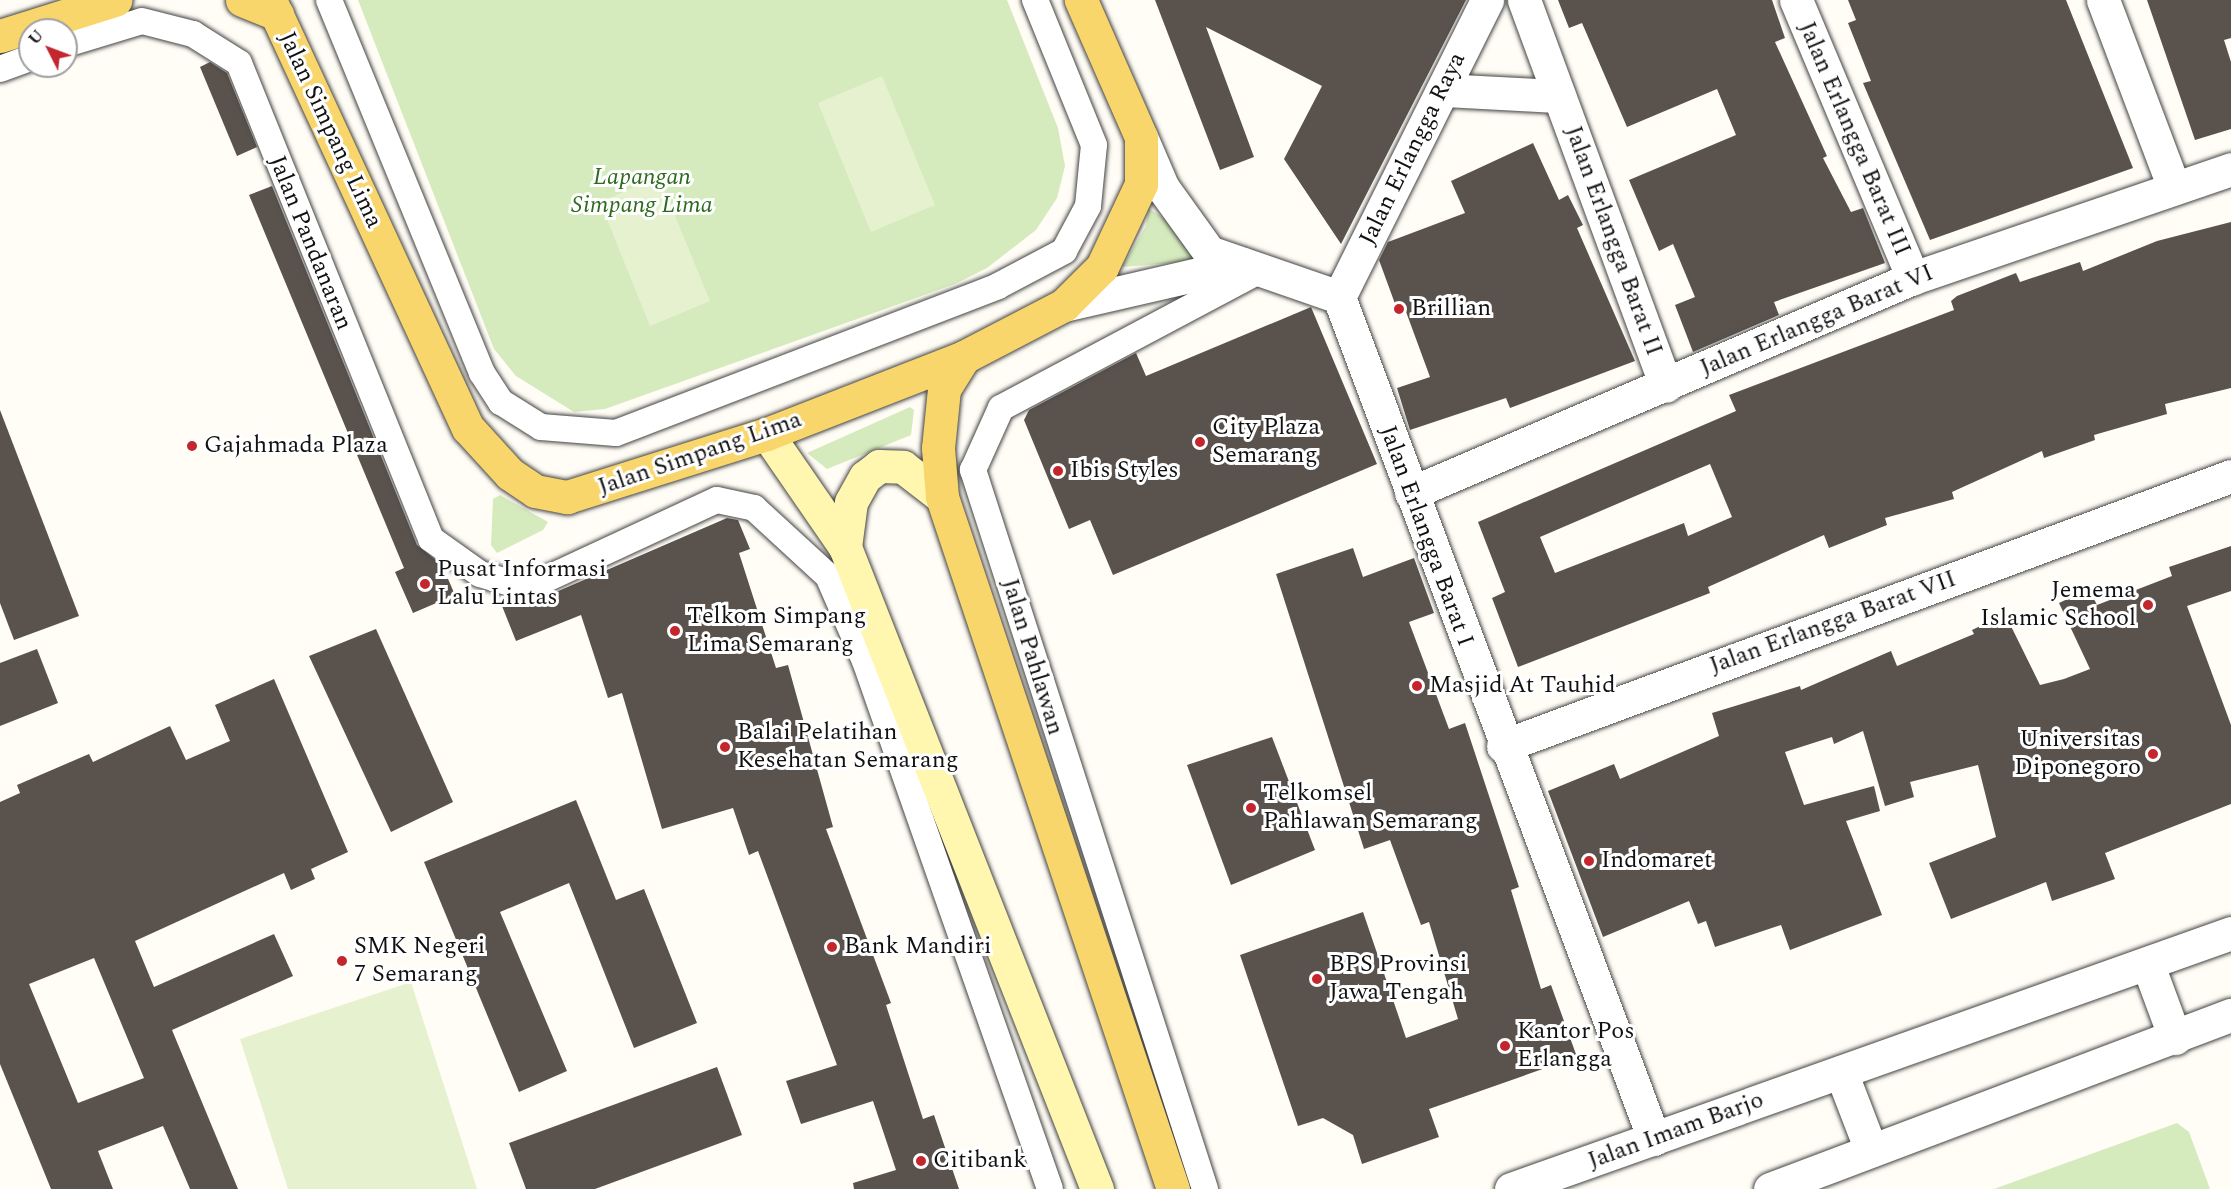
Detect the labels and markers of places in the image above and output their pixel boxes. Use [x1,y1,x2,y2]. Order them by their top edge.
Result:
place label: Brillian [1411,295,1491,323]
marker: Brillian [1392,302,1406,316]
place label: City Plaza Semarang [1212,414,1320,470]
place label: Gajahmada Plaza [204,432,388,460]
marker: City Plaza Semarang [1193,435,1207,449]
marker: Gajahmada Plaza [185,439,199,453]
place label: Ibis Styles [1070,457,1179,485]
marker: Ibis Styles [1051,464,1065,478]
place label: Pusat Informasi Lalu Lintas [437,556,606,612]
marker: Pusat Informasi Lalu Lintas [418,577,432,591]
place label: Jemema Islamic School [1980,577,2136,633]
marker: Jemema Islamic School [2141,598,2155,612]
place label: Telkom Simpang Lima Semarang [687,603,866,659]
marker: Telkom Simpang Lima Semarang [668,624,682,638]
place label: Masjid At Tauhid [1429,672,1616,700]
marker: Masjid At Tauhid [1410,679,1424,693]
place label: Balai Pelatihan Kesehatan Semarang [737,719,959,775]
place label: Universitas Diponegoro [2014,726,2141,782]
marker: Balai Pelatihan Kesehatan Semarang [718,740,732,754]
marker: Universitas Diponegoro [2146,747,2160,761]
place label: Telkomsel Pahlawan Semarang [1263,780,1478,836]
marker: Telkomsel Pahlawan Semarang [1244,801,1258,815]
place label: Indomaret [1601,847,1713,875]
marker: Indomaret [1582,854,1596,868]
place label: SMK Negeri 7 Semarang [354,933,485,989]
place label: Bank Mandiri [844,933,992,961]
marker: Bank Mandiri [825,940,839,954]
place label: BPS Provinsi Jawa Tengah [1329,951,1467,1007]
marker: SMK Negeri 7 Semarang [335,954,349,968]
marker: BPS Provinsi Jawa Tengah [1310,972,1324,986]
place label: Kantor Pos Erlangga [1517,1018,1635,1074]
marker: Kantor Pos Erlangga [1498,1039,1512,1053]
place label: Citibank [933,1147,1027,1175]
marker: Citibank [914,1154,928,1168]

